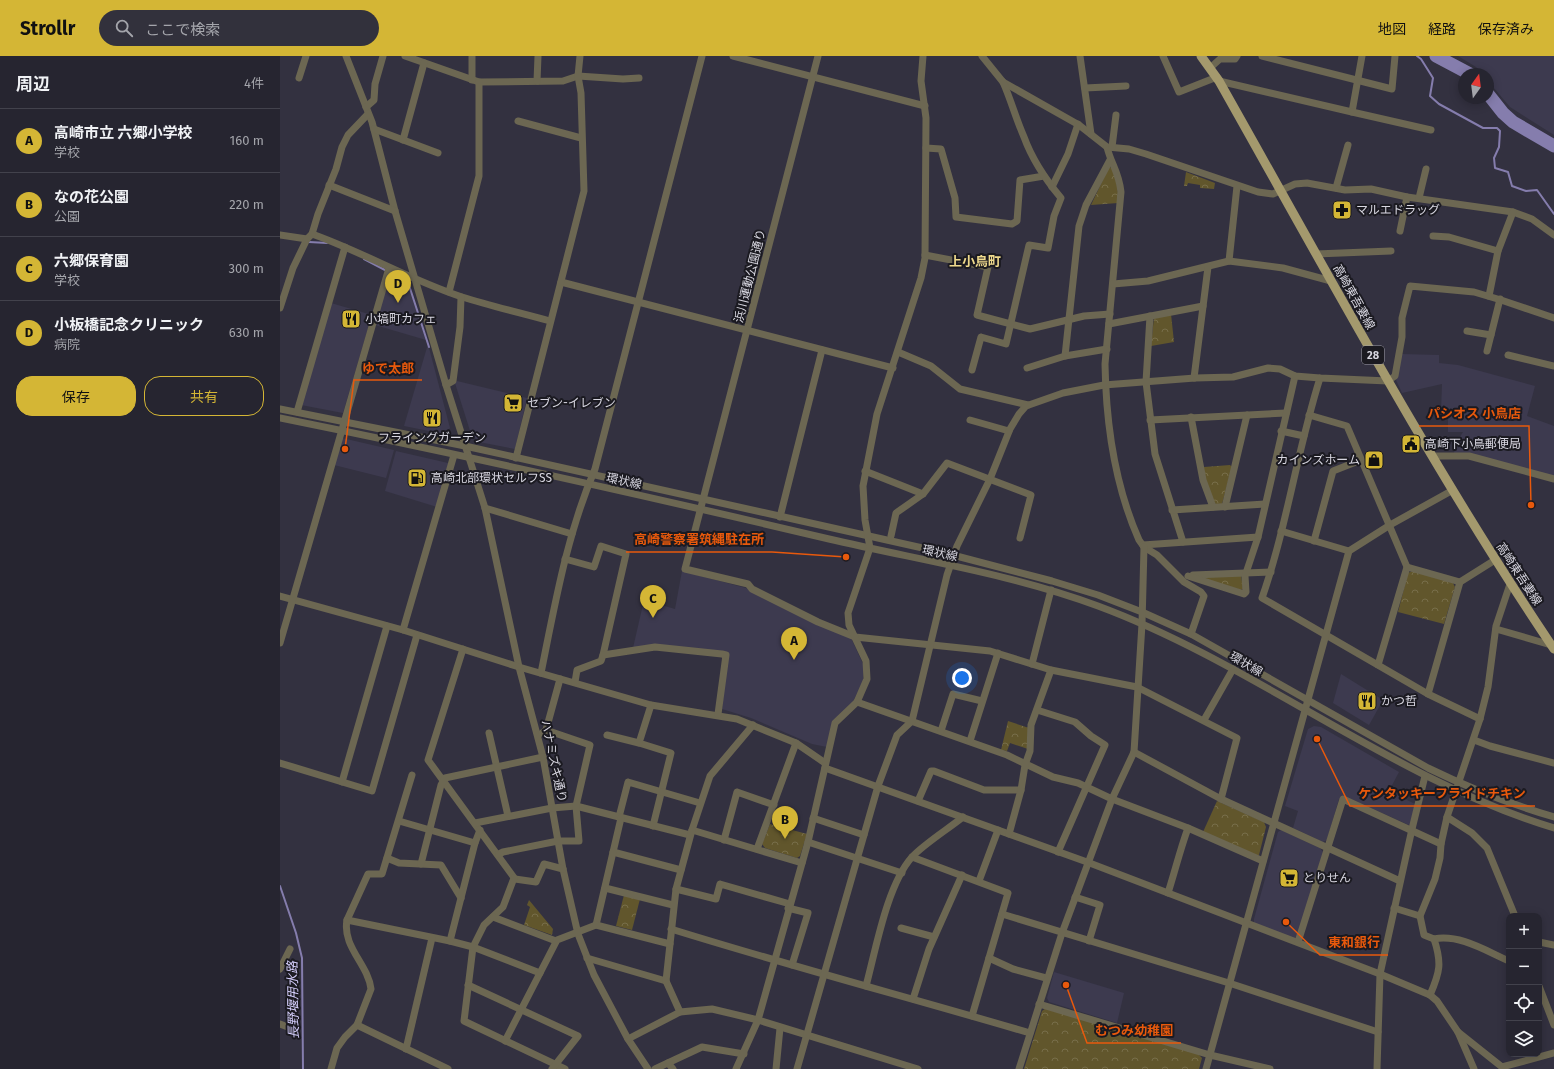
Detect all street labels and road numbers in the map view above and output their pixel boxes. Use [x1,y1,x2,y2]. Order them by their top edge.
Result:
street label: 浜川運動公園通り [732,228,768,324]
street label: 高崎東吾妻線 [1330,262,1378,332]
road number: 28 [1362,346,1384,364]
street label: 環状線 [605,470,643,492]
street label: 高崎東吾妻線 [1494,540,1544,608]
street label: 環状線 [921,542,959,564]
street label: 環状線 [1227,649,1265,679]
street label: ハナミズキ通り [538,718,570,804]

